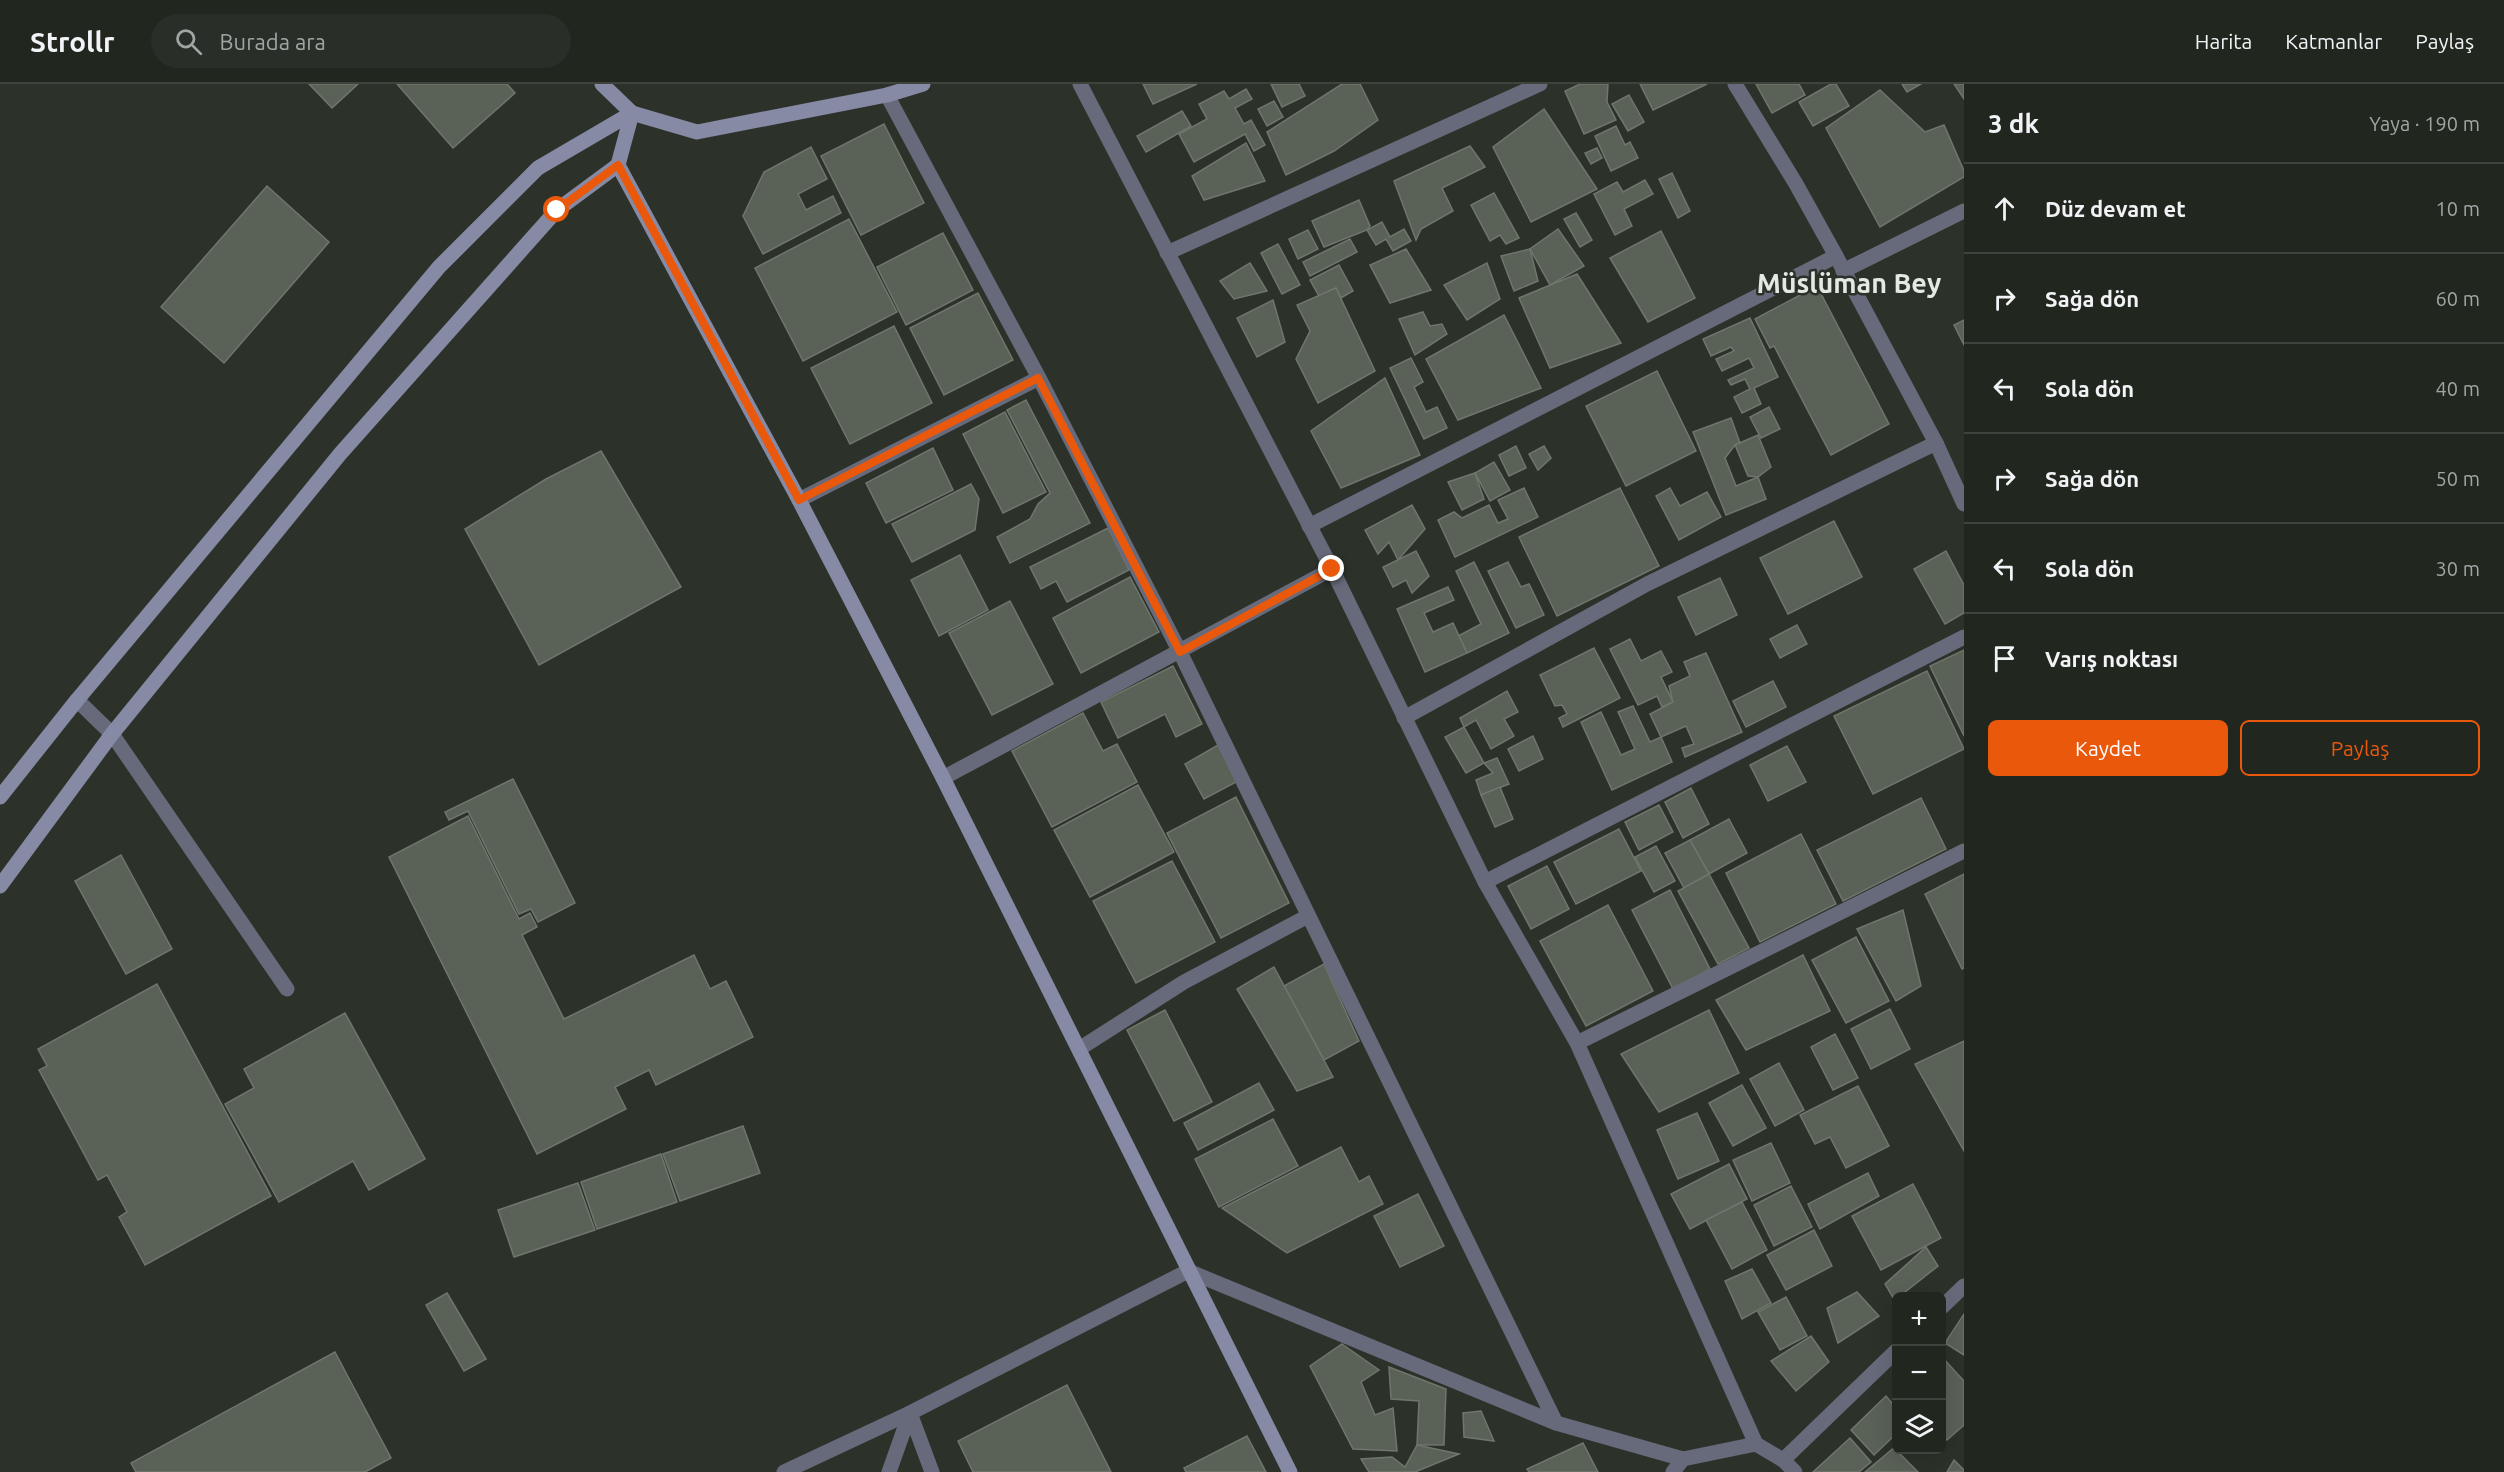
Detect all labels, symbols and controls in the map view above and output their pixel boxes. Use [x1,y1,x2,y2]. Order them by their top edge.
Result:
search box [151,14,571,68]
icon: search [172,25,205,58]
text: Strollr [30,26,115,57]
text: Burada ara [220,29,326,54]
text: Harita [2195,29,2252,53]
text: Katmanlar [2285,29,2382,53]
text: Paylaş [2415,29,2474,53]
text: 3 dk [1988,109,2039,138]
text: Yaya · 190 m [2369,112,2480,135]
icon: ahead [1988,192,2021,225]
route start [543,196,569,222]
text: Düz devam et [2045,196,2186,221]
text: 10 m [2436,197,2480,220]
district label: Müslüman Bey [1757,268,1941,298]
icon: right [1988,282,2021,315]
text: Sağa dön [2045,286,2139,311]
text: 60 m [2436,287,2480,310]
icon: left [1988,372,2021,405]
text: Sola dön [2045,376,2134,401]
text: 40 m [2436,377,2480,400]
icon: right [1988,462,2021,495]
text: Sağa dön [2045,466,2139,491]
text: 50 m [2436,467,2480,490]
icon: left [1988,552,2021,585]
route end [1318,555,1344,581]
text: Sola dön [2045,556,2134,581]
text: 30 m [2436,557,2480,580]
icon: arrive [1988,642,2021,675]
text: Varış noktası [2045,646,2178,671]
button: Kaydet [1988,720,2228,776]
button: Paylaş [2240,720,2480,776]
map controls [1892,1292,1946,1454]
button: + [1892,1292,1946,1346]
button: − [1892,1346,1946,1400]
button: layers [1892,1400,1946,1454]

